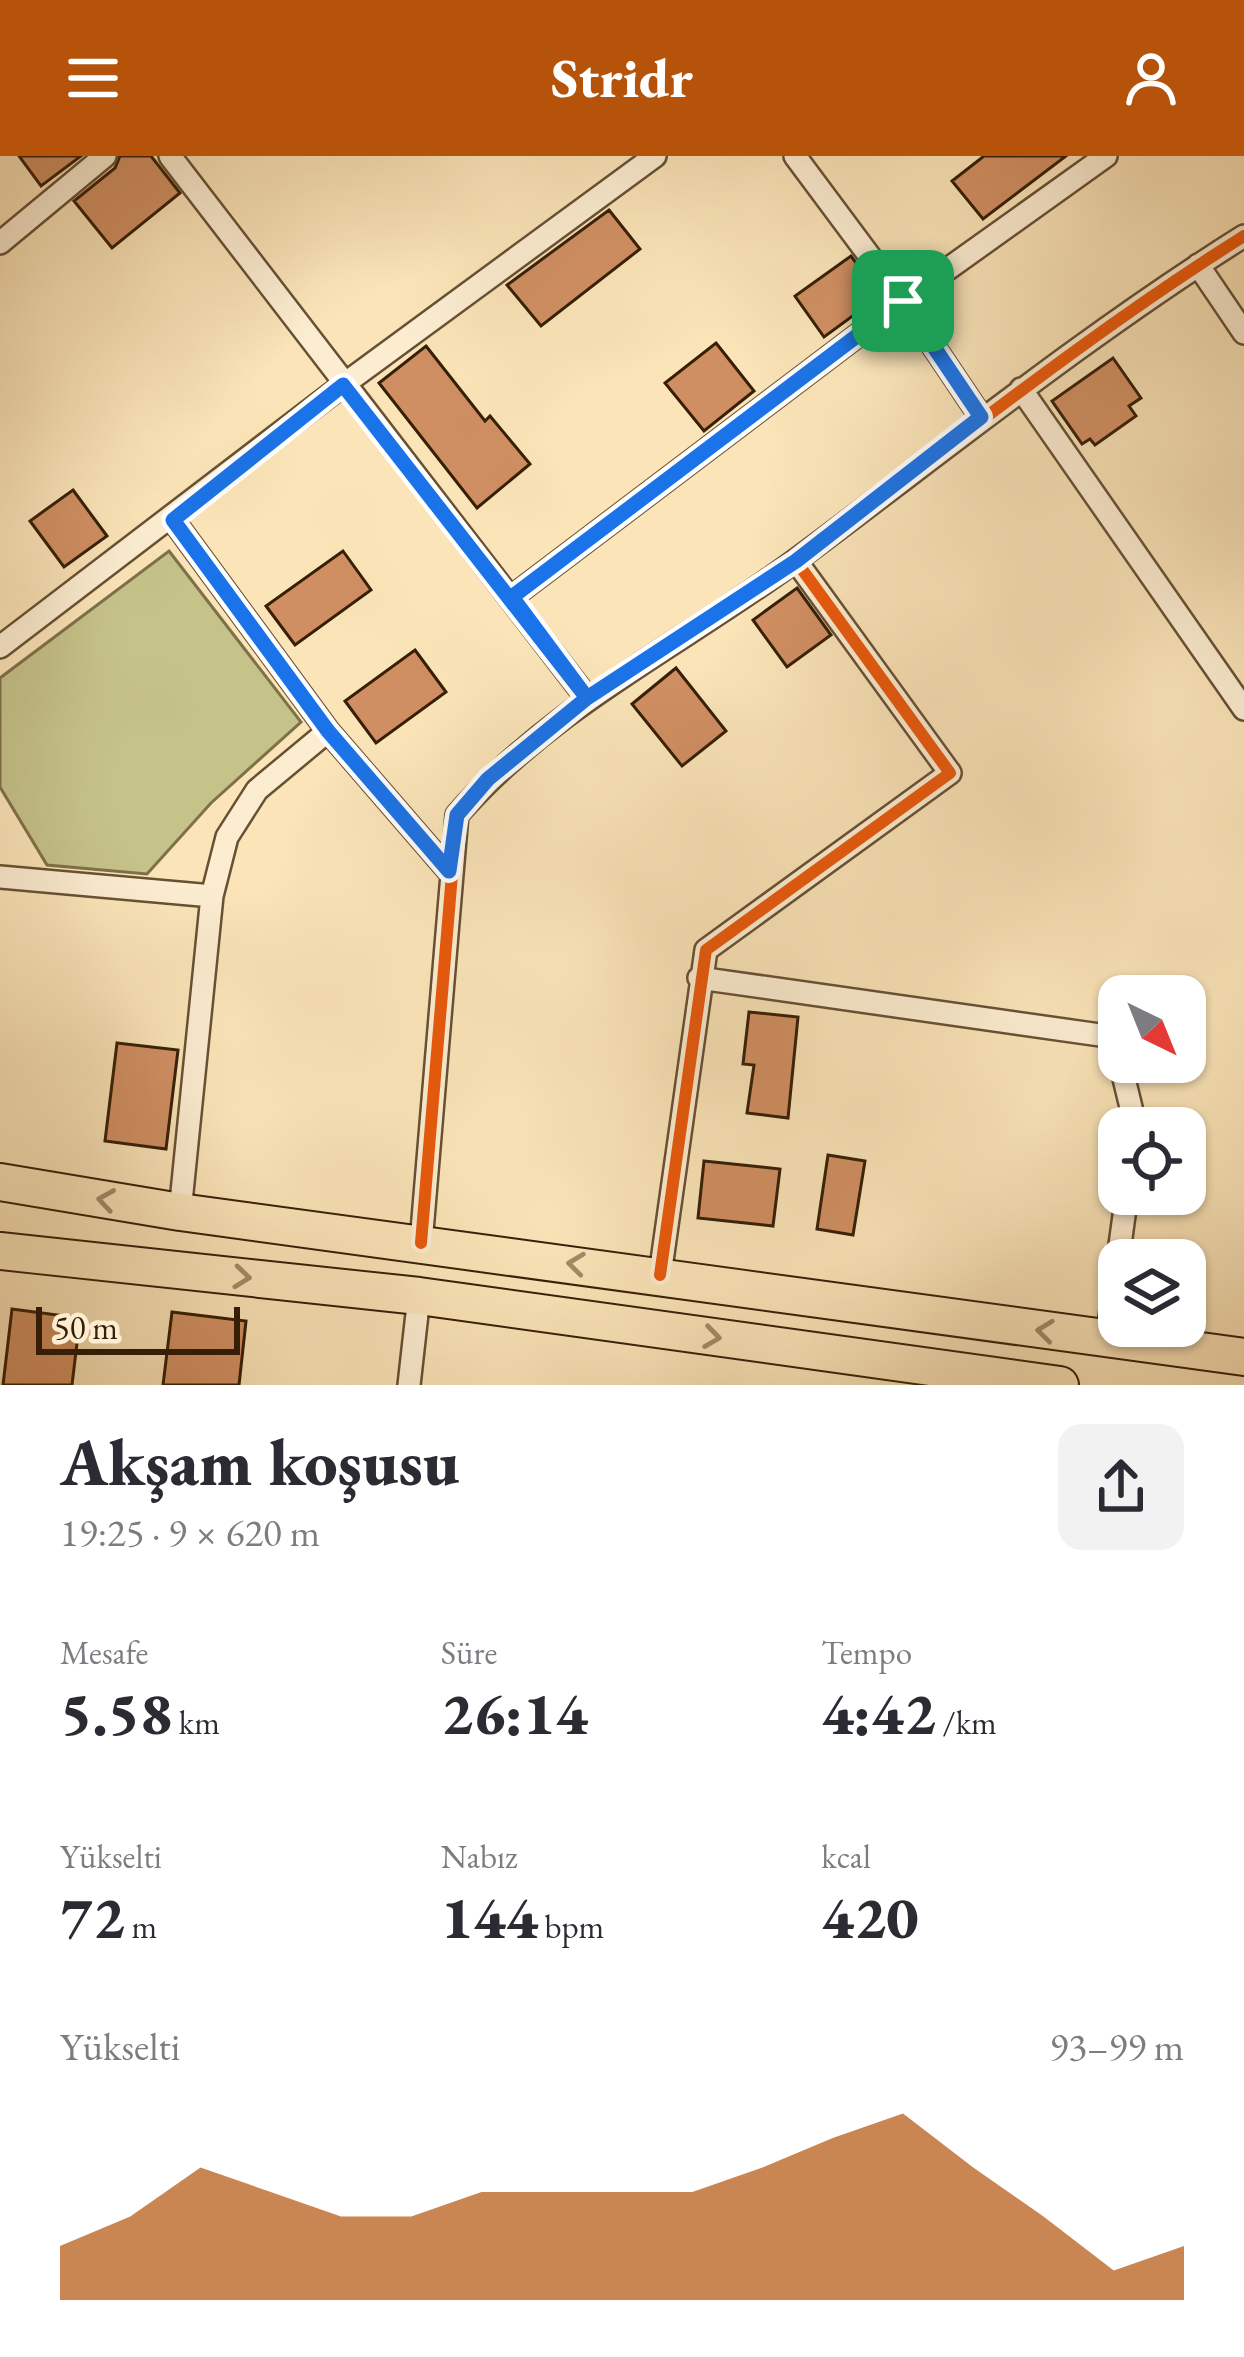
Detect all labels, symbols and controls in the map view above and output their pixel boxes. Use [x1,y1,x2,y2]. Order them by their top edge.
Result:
text: Stridr [551,43,693,113]
icon: menu [60,45,126,111]
icon: person [1118,45,1184,111]
pin [852,250,954,352]
icon: arrive [870,268,936,334]
north arrow [1098,975,1206,1083]
map controls [1098,975,1206,1347]
button: locate [1098,1107,1206,1215]
one-way arrow [96,1188,116,1213]
button: layers [1098,1239,1206,1347]
one-way arrow [566,1251,585,1277]
one-way arrow [232,1264,251,1289]
scale bar [36,1301,240,1354]
text: 50 m [54,1306,118,1349]
one-way arrow [1035,1319,1054,1345]
one-way arrow [702,1323,722,1349]
text: Akşam koşusu [60,1419,460,1505]
button: share [1058,1424,1184,1550]
text: 19:25 · 9 × 620 m [60,1507,320,1558]
text: Mesafe [60,1631,148,1674]
text: Süre [441,1631,497,1674]
text: Tempo [821,1631,912,1674]
text: 5.58 [60,1674,172,1752]
text: 26:14 [441,1674,588,1752]
text: 4:42 [821,1674,936,1752]
text: km [172,1701,220,1744]
text: /km [936,1701,997,1744]
text: Yükselti [60,1835,162,1878]
text: Nabız [441,1835,517,1878]
text: kcal [821,1835,871,1878]
text: 72 [60,1878,125,1956]
text: 144 [441,1878,538,1956]
text: 420 [821,1878,919,1956]
text: m [125,1905,157,1948]
text: bpm [538,1905,604,1948]
text: Yükselti [60,2021,180,2072]
text: 93–99 m [1050,2021,1184,2072]

